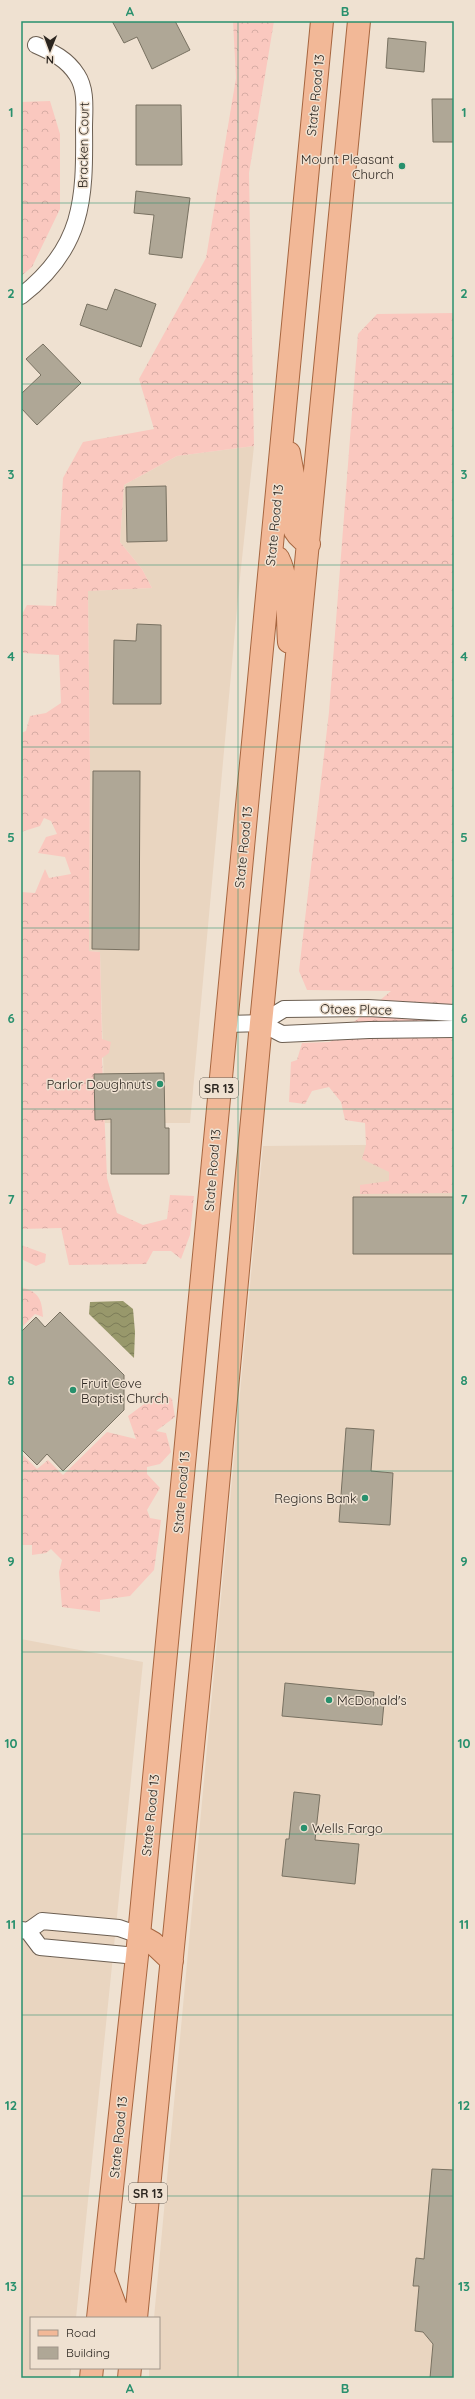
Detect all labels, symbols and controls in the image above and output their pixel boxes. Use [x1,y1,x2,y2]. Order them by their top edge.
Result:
text: A [126,3,135,19]
text: B [341,3,349,19]
north arrow [30,30,70,70]
text: N [46,53,54,67]
street label: State Road 13 [303,53,327,137]
street label: Bracken Court [74,102,92,188]
text: 1 [8,104,14,120]
text: 1 [461,104,467,120]
place label: Mount Pleasant Church [301,151,394,182]
marker: Mount Pleasant Church [397,161,407,171]
text: 2 [7,285,15,301]
text: 2 [460,285,468,301]
text: 3 [8,466,15,482]
text: 3 [461,466,468,482]
street label: State Road 13 [262,483,286,567]
text: 4 [7,648,15,664]
text: 4 [460,648,468,664]
street label: State Road 13 [231,805,255,889]
text: 5 [7,829,15,845]
text: 5 [460,829,468,845]
street label: Otoes Place [320,1000,392,1018]
text: 6 [7,1010,15,1026]
text: 6 [460,1010,468,1026]
place label: Parlor Doughnuts [46,1076,152,1092]
road number: SR 13 [200,1078,238,1098]
marker: Parlor Doughnuts [155,1079,165,1089]
street label: State Road 13 [200,1128,224,1212]
text: 7 [7,1191,15,1207]
text: 7 [460,1191,468,1207]
text: 8 [7,1372,15,1388]
text: 8 [460,1372,468,1388]
place label: Fruit Cove Baptist Church [81,1375,169,1406]
marker: Fruit Cove Baptist Church [68,1385,78,1395]
street label: State Road 13 [169,1450,193,1534]
place label: Regions Bank [274,1490,357,1506]
marker: Regions Bank [360,1493,370,1503]
text: 9 [7,1553,15,1569]
text: 9 [460,1553,468,1569]
place label: McDonald's [337,1692,407,1708]
marker: McDonald's [324,1695,334,1705]
text: 10 [4,1735,18,1751]
text: 10 [457,1735,471,1751]
street label: State Road 13 [138,1773,162,1857]
place label: Wells Fargo [312,1820,383,1836]
marker: Wells Fargo [299,1823,309,1833]
text: 11 [6,1916,16,1932]
text: 11 [459,1916,469,1932]
street label: State Road 13 [106,2095,130,2179]
text: 12 [5,2097,17,2113]
text: 12 [458,2097,470,2113]
road number: SR 13 [129,2183,167,2203]
text: 13 [5,2278,17,2294]
text: 13 [458,2278,470,2294]
legend [30,2317,160,2369]
text: Road [66,2325,96,2340]
text: Building [66,2345,110,2360]
text: A [126,2380,135,2396]
text: B [341,2380,349,2396]

